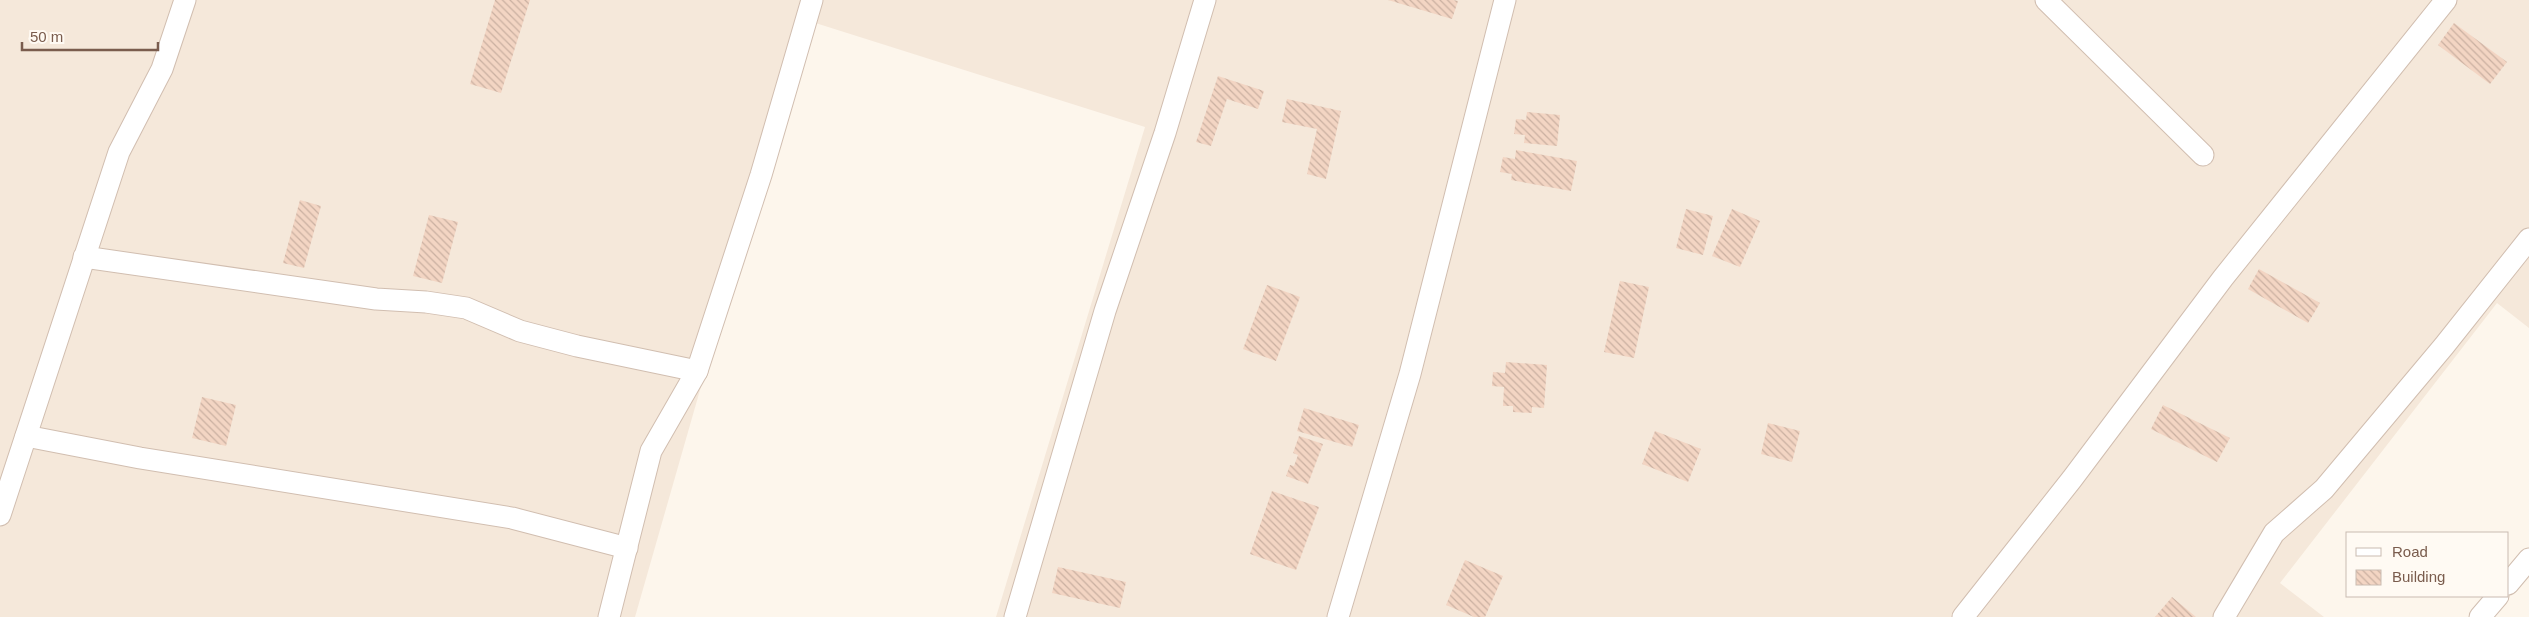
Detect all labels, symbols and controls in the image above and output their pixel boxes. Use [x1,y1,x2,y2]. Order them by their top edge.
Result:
scale bar [22,20,159,52]
text: 50 m [30,28,63,45]
legend [2346,532,2509,597]
text: Road [2392,543,2428,560]
text: Building [2392,568,2445,585]

